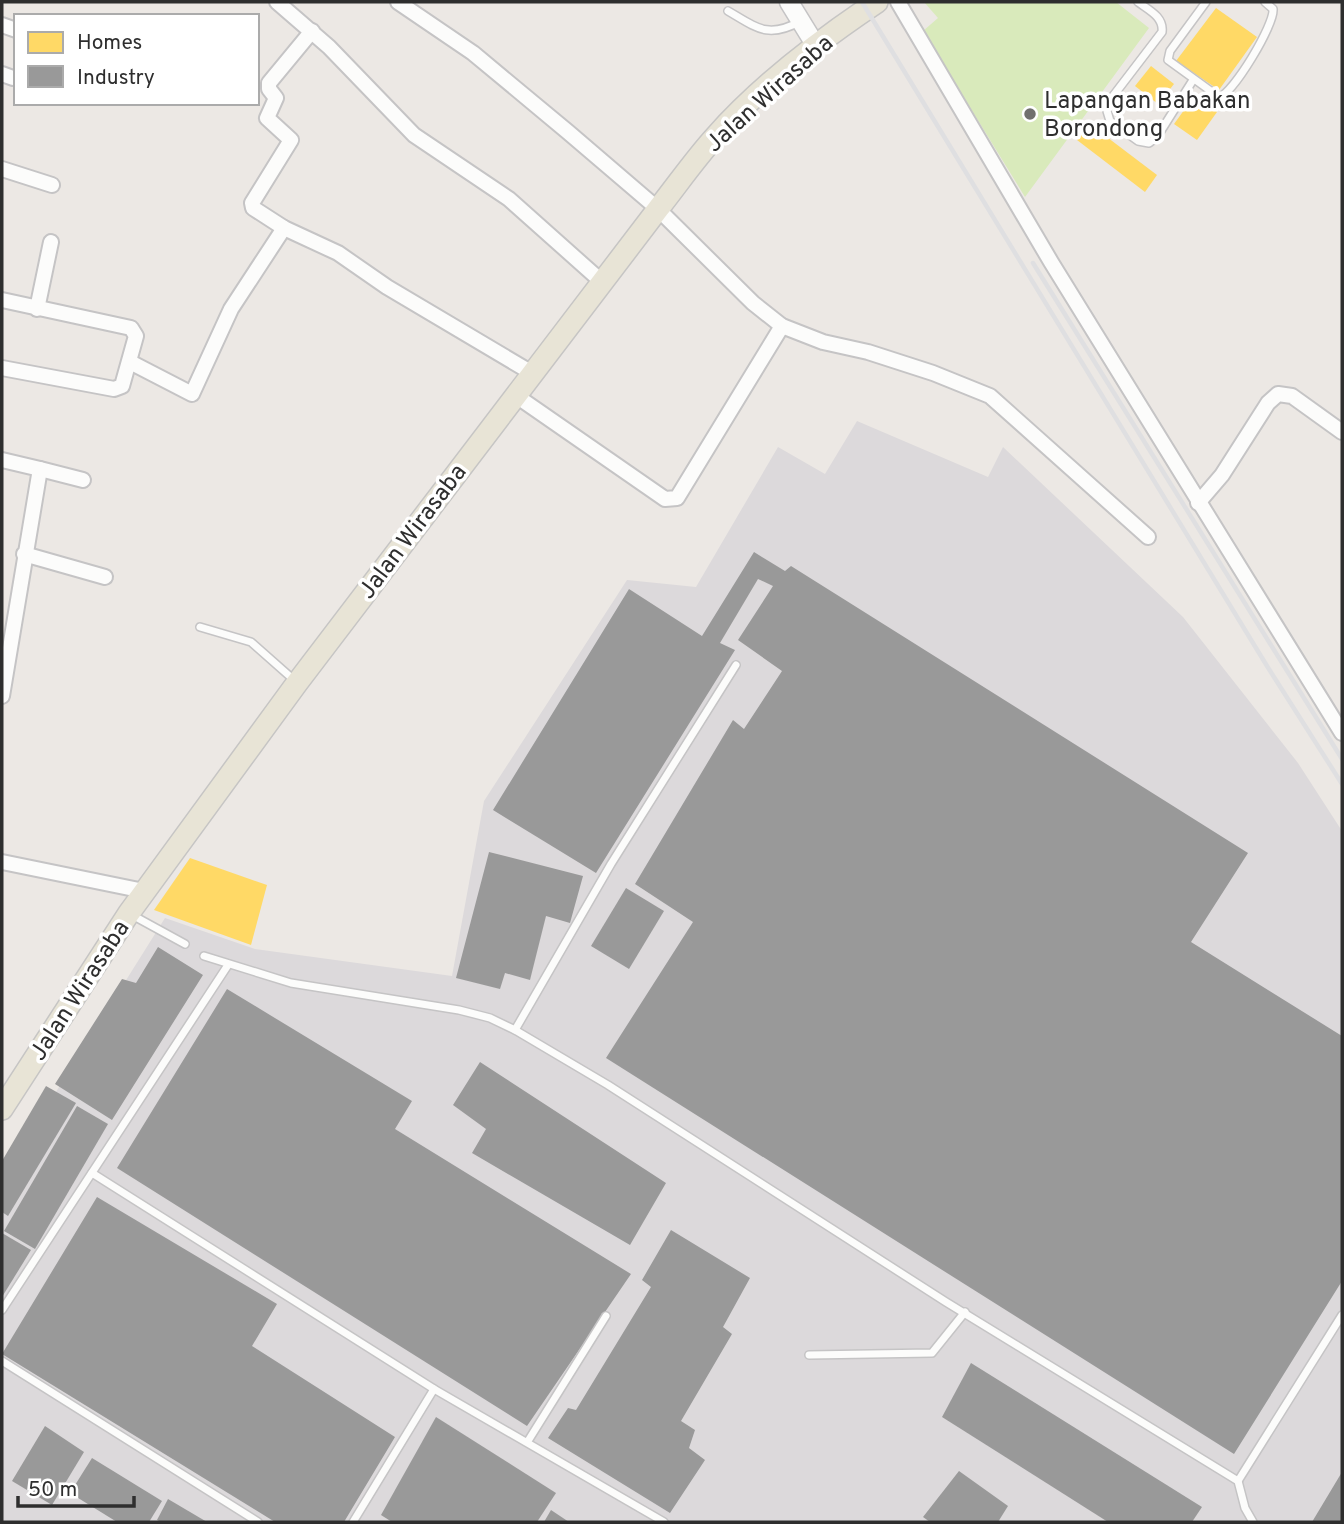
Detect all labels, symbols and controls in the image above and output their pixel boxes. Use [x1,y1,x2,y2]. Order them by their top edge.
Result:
legend [14,14,259,105]
street label: Jalan Wirasaba [700,29,840,160]
text: Homes [77,30,142,57]
text: Industry [77,65,155,92]
place label: Lapangan Babakan Borondong [1044,87,1250,145]
marker: Lapangan Babakan Borondong [1022,106,1038,122]
street label: Jalan Wirasaba [353,459,474,606]
street label: Jalan Wirasaba [24,915,137,1067]
scale bar [18,1464,133,1508]
text: 50 m [28,1477,77,1504]

